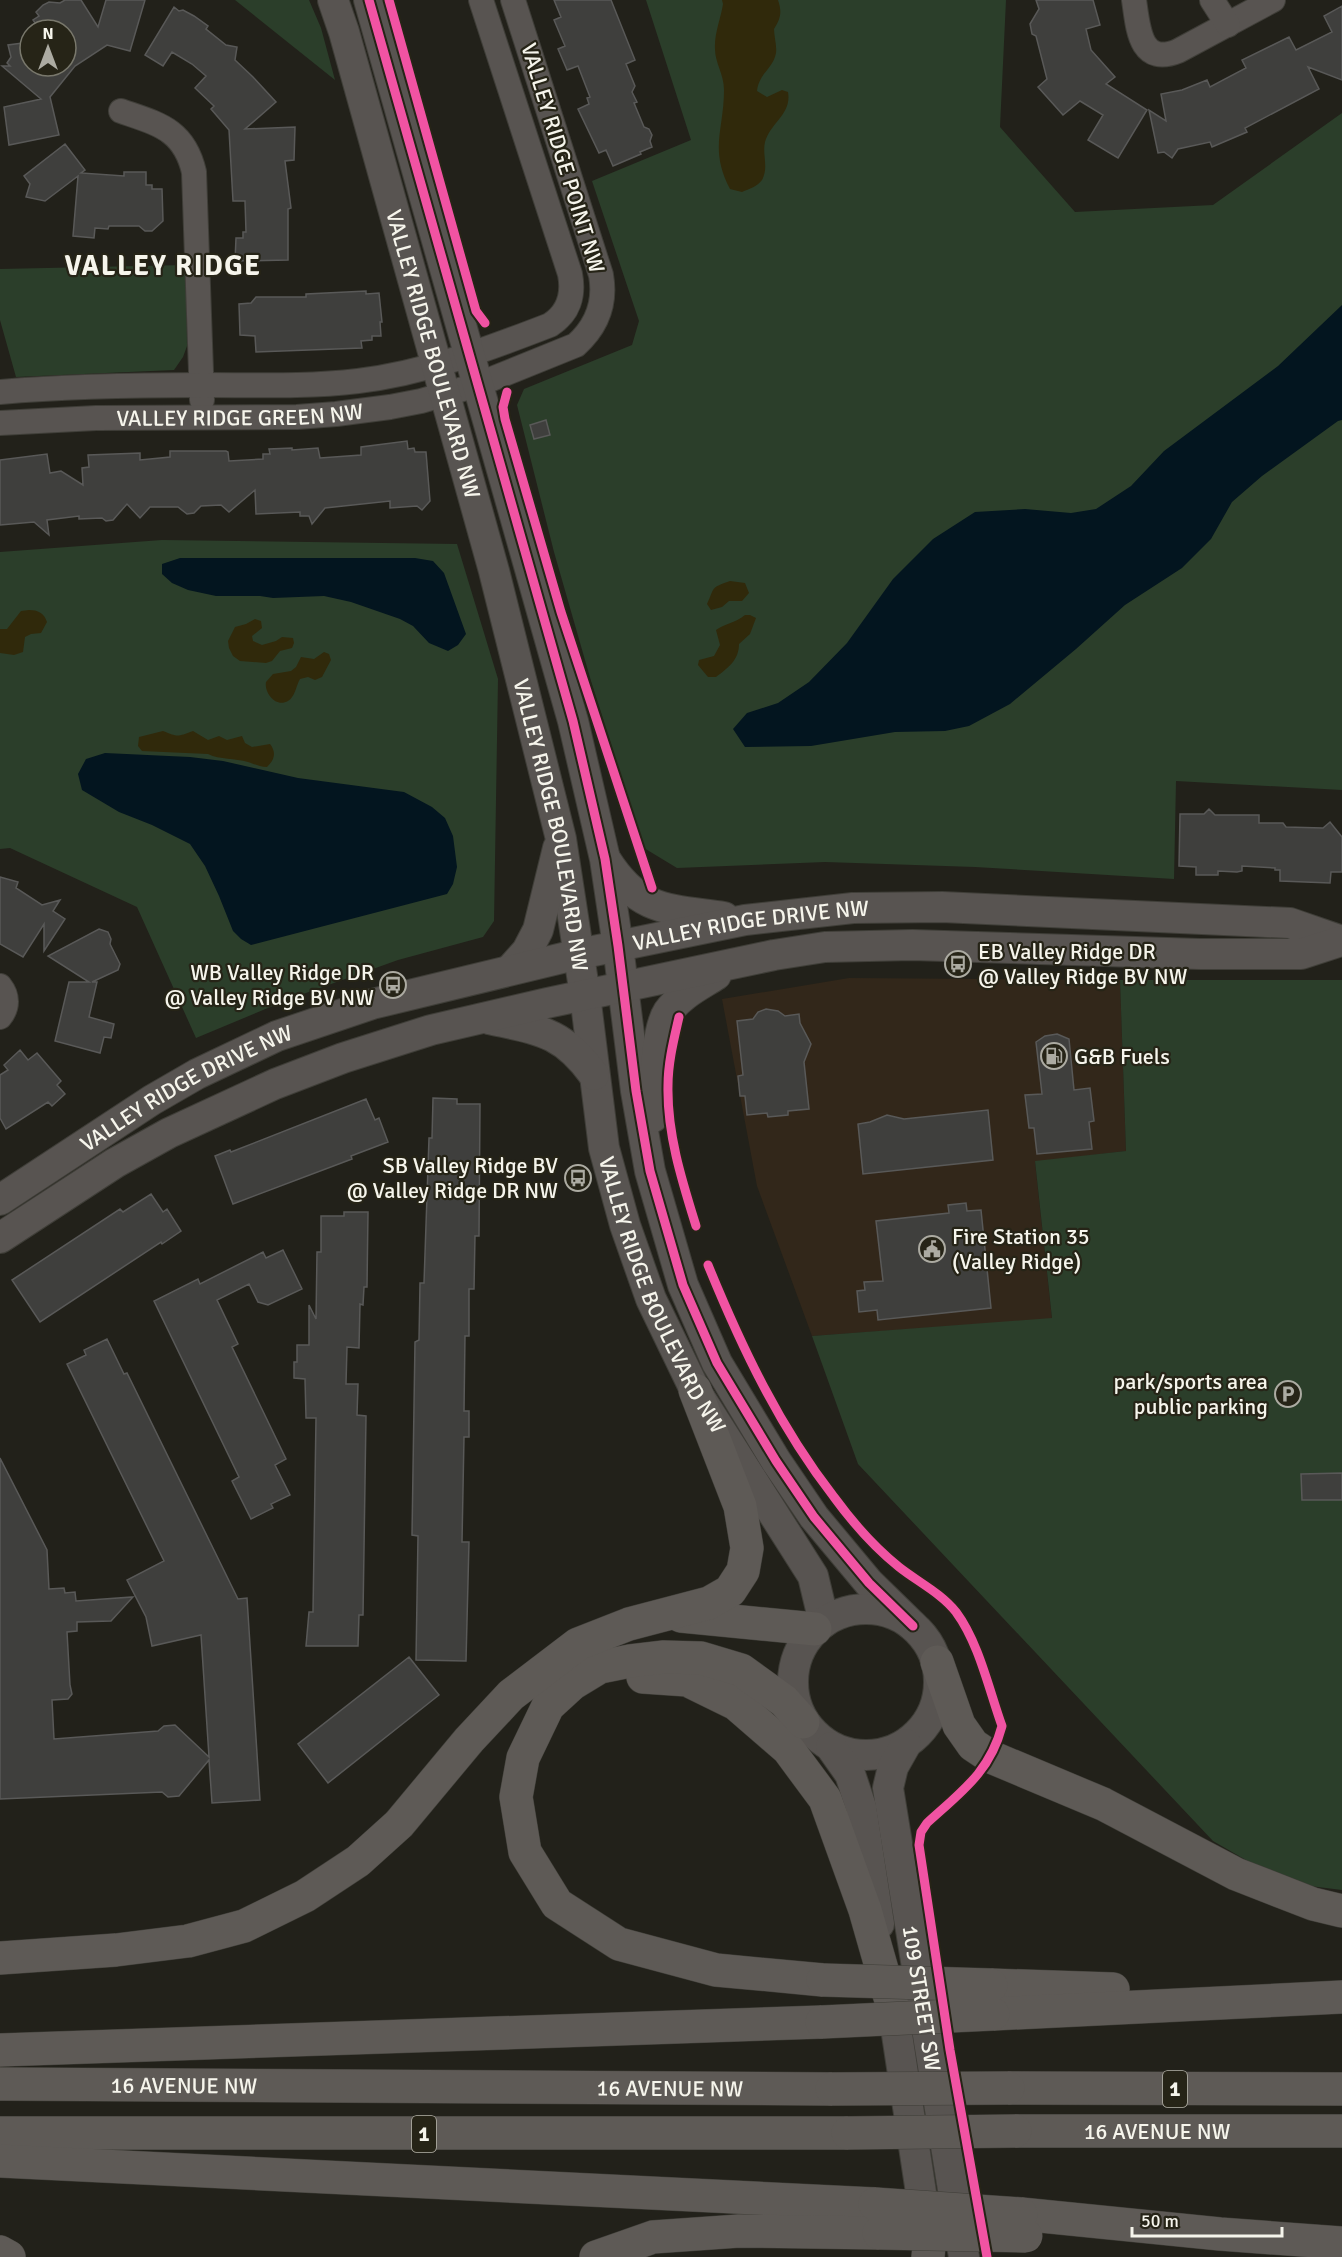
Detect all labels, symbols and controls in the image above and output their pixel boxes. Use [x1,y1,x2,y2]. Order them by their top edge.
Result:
north arrow [18,18,78,78]
text: N [42,24,54,44]
street label: VALLEY RIDGE POINT NW [515,40,611,276]
street label: VALLEY RIDGE BOULEVARD NW [381,207,487,502]
district label: VALLEY RIDGE [64,249,262,283]
street label: VALLEY RIDGE GREEN NW [116,397,365,431]
street label: VALLEY RIDGE BOULEVARD NW [508,676,595,973]
street label: VALLEY RIDGE DRIVE NW [630,894,869,956]
place label: EB Valley Ridge DR @ Valley Ridge BV NW [978,938,1188,990]
bus stop icon: EB Valley Ridge DR @ Valley Ridge BV NW [943,949,973,979]
place label: WB Valley Ridge DR @ Valley Ridge BV NW [165,959,374,1011]
bus stop icon: WB Valley Ridge DR @ Valley Ridge BV NW [378,970,408,1000]
street label: VALLEY RIDGE DRIVE NW [75,1018,296,1157]
fuel station icon: G&B Fuels [1039,1041,1069,1071]
place label: G&B Fuels [1074,1043,1170,1070]
place label: SB Valley Ridge BV @ Valley Ridge DR NW [347,1152,558,1204]
street label: VALLEY RIDGE BOULEVARD NW [593,1153,732,1438]
bus stop icon: SB Valley Ridge BV @ Valley Ridge DR NW [563,1163,593,1193]
place label: Fire Station 35 (Valley Ridge) [952,1223,1090,1275]
public building icon: Fire Station 35 (Valley Ridge) [917,1234,947,1264]
place label: park/sports area public parking [1114,1368,1268,1420]
parking icon: park/sports area public parking [1273,1379,1303,1409]
street label: 109 STREET SW [897,1923,947,2073]
street label: 16 AVENUE NW [111,2071,258,2099]
road number: 1 [1163,2071,1187,2107]
street label: 16 AVENUE NW [597,2074,744,2102]
road number: 1 [412,2116,436,2152]
street label: 16 AVENUE NW [1084,2118,1231,2145]
scale bar [1132,2200,1282,2238]
text: 50 m [1141,2210,1179,2232]

